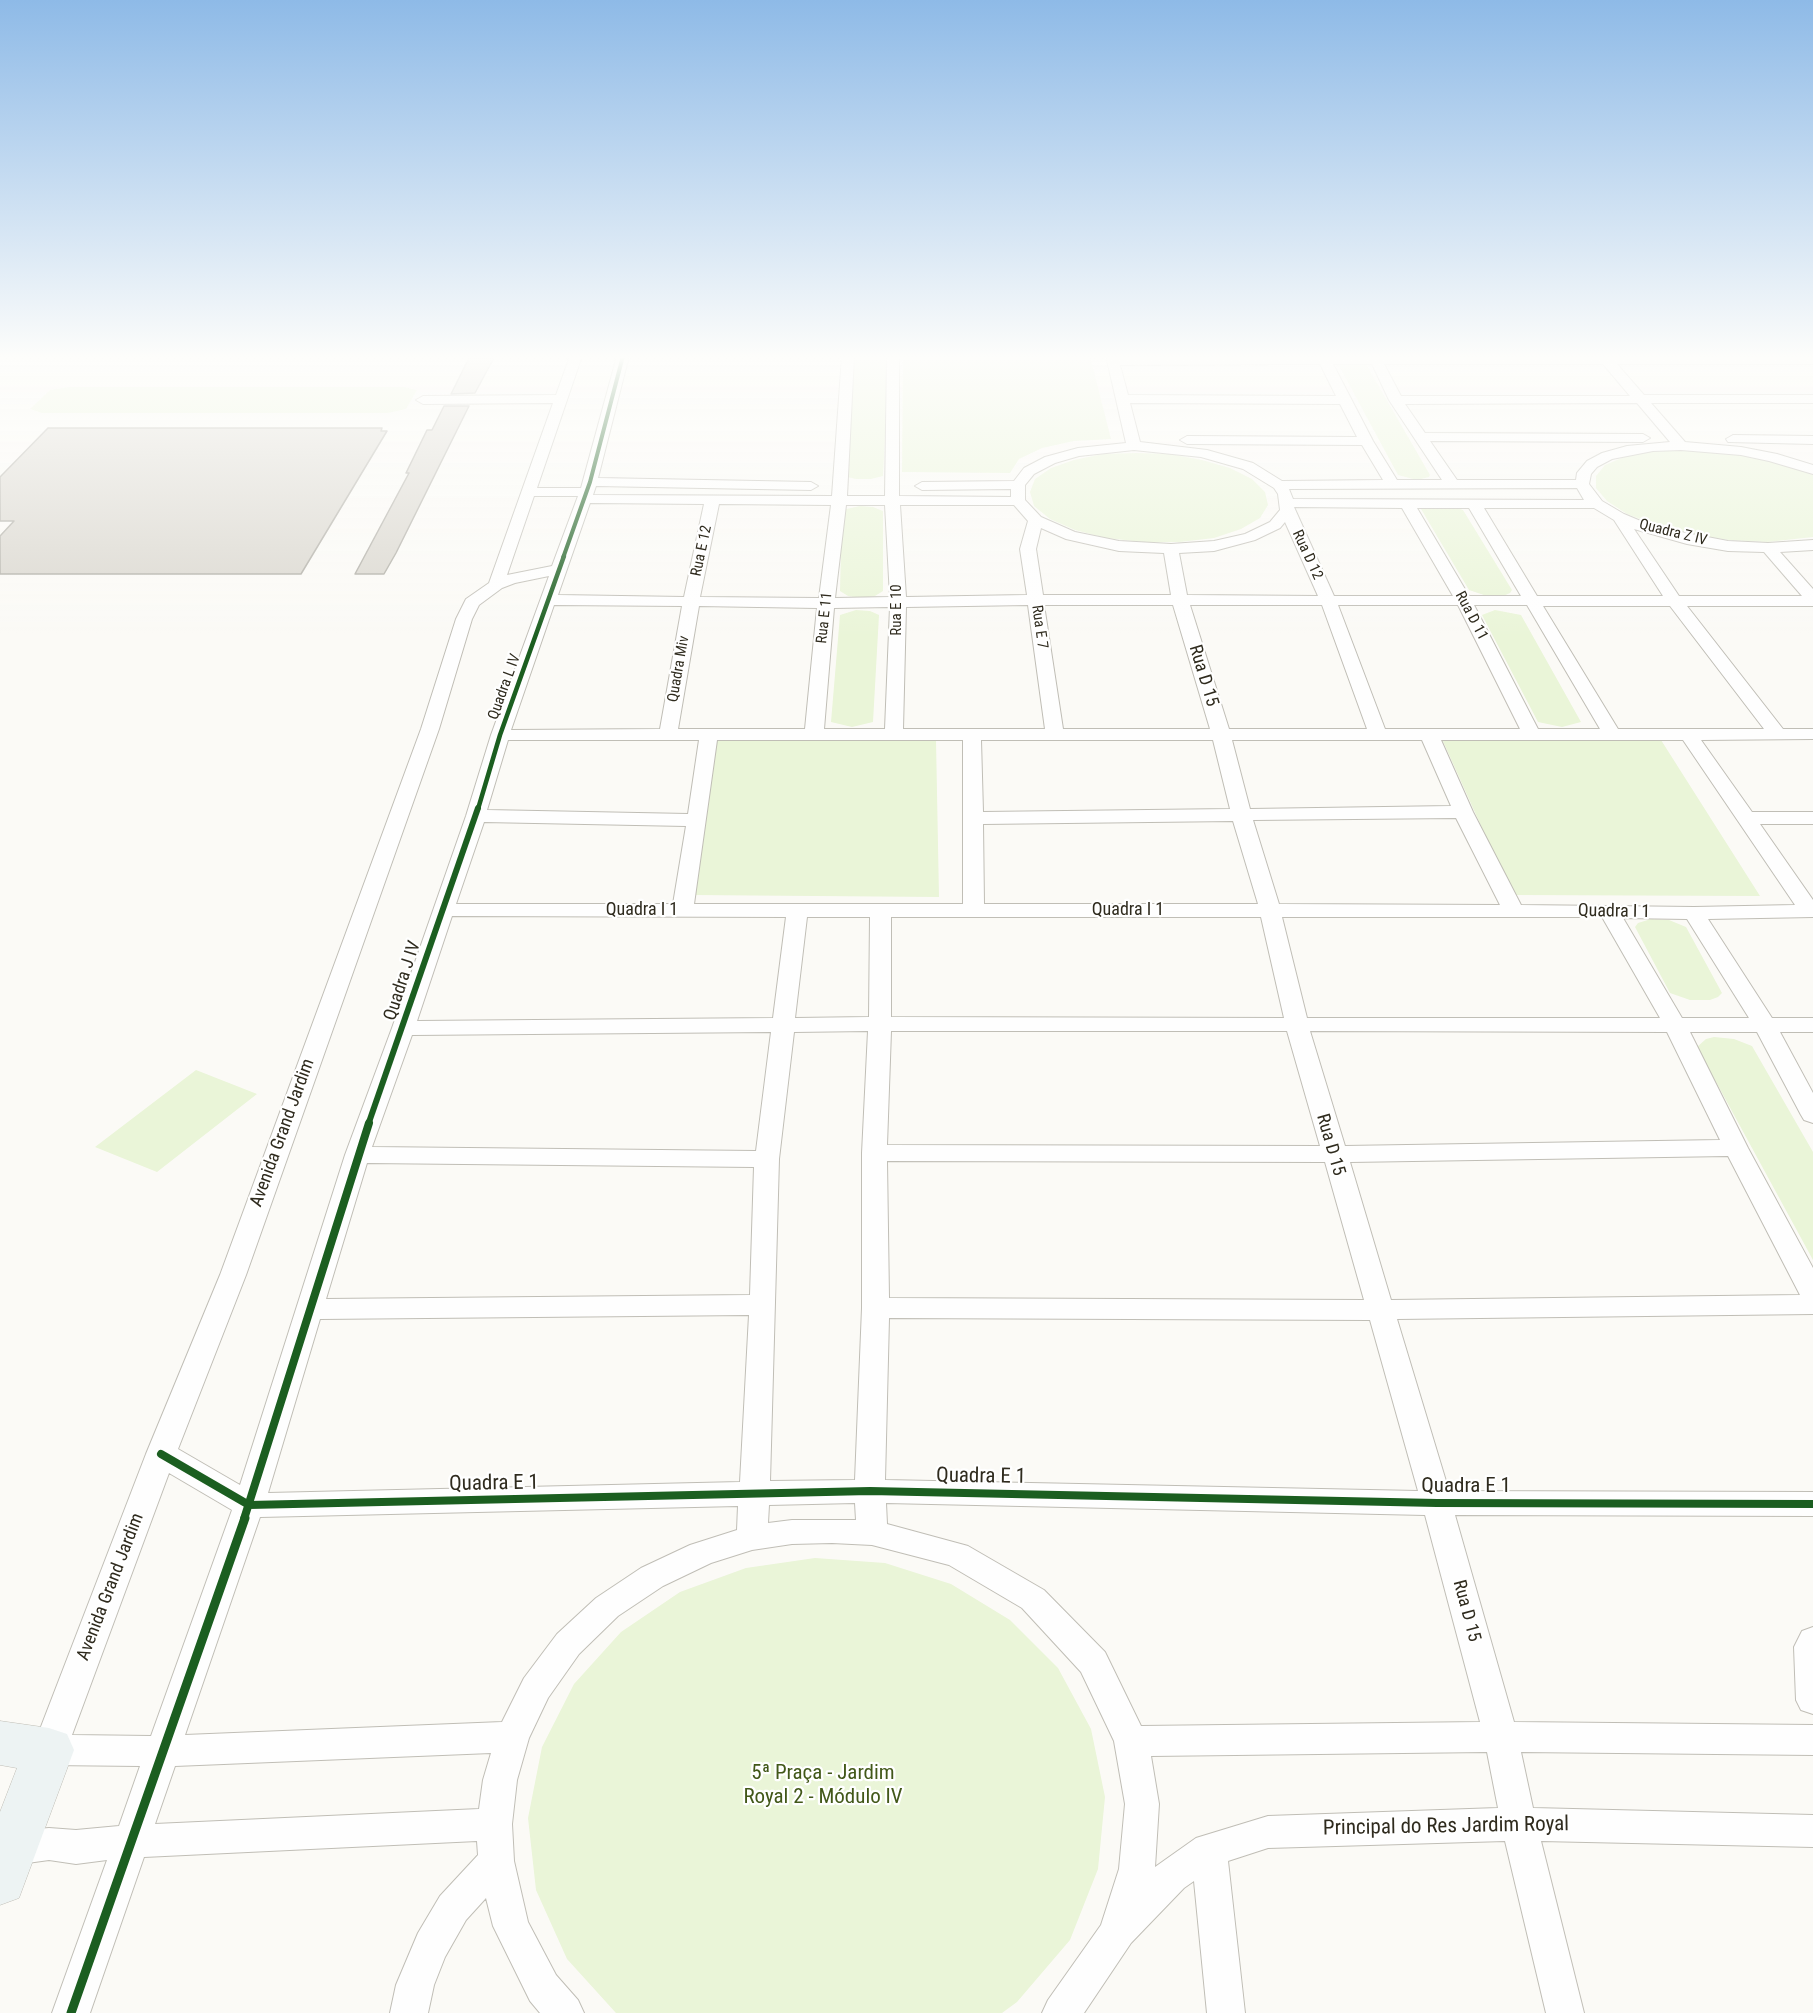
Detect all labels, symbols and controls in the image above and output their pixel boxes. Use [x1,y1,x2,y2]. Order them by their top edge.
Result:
street label: Quadra Z IV [1637,516,1709,550]
street label: Rua E 12 [688,524,716,578]
street label: Rua D 12 [1288,527,1326,583]
street label: Rua E 10 [888,584,906,636]
street label: Rua D 11 [1451,589,1491,643]
street label: Rua E 11 [813,591,837,645]
street label: Rua E 7 [1027,604,1051,650]
street label: Quadra Miv [664,634,694,704]
street label: Rua D 15 [1183,643,1223,709]
street label: Quadra L IV [485,652,525,722]
street label: Quadra I 1 [606,899,678,921]
street label: Quadra I 1 [1092,899,1164,921]
street label: Quadra I 1 [1578,901,1650,923]
street label: Quadra J IV [380,938,426,1024]
street label: Avenida Grand Jardim [246,1056,320,1210]
street label: Rua D 15 [1311,1112,1349,1178]
street label: Quadra E 1 [936,1464,1026,1490]
street label: Quadra E 1 [449,1471,539,1497]
street label: Quadra E 1 [1421,1474,1511,1500]
street label: Avenida Grand Jardim [73,1510,149,1664]
street label: Rua D 15 [1447,1578,1485,1644]
park label: 5ª Praça - Jardim Royal 2 - Módulo IV [743,1761,903,1811]
street label: Principal do Res Jardim Royal [1323,1812,1569,1842]

